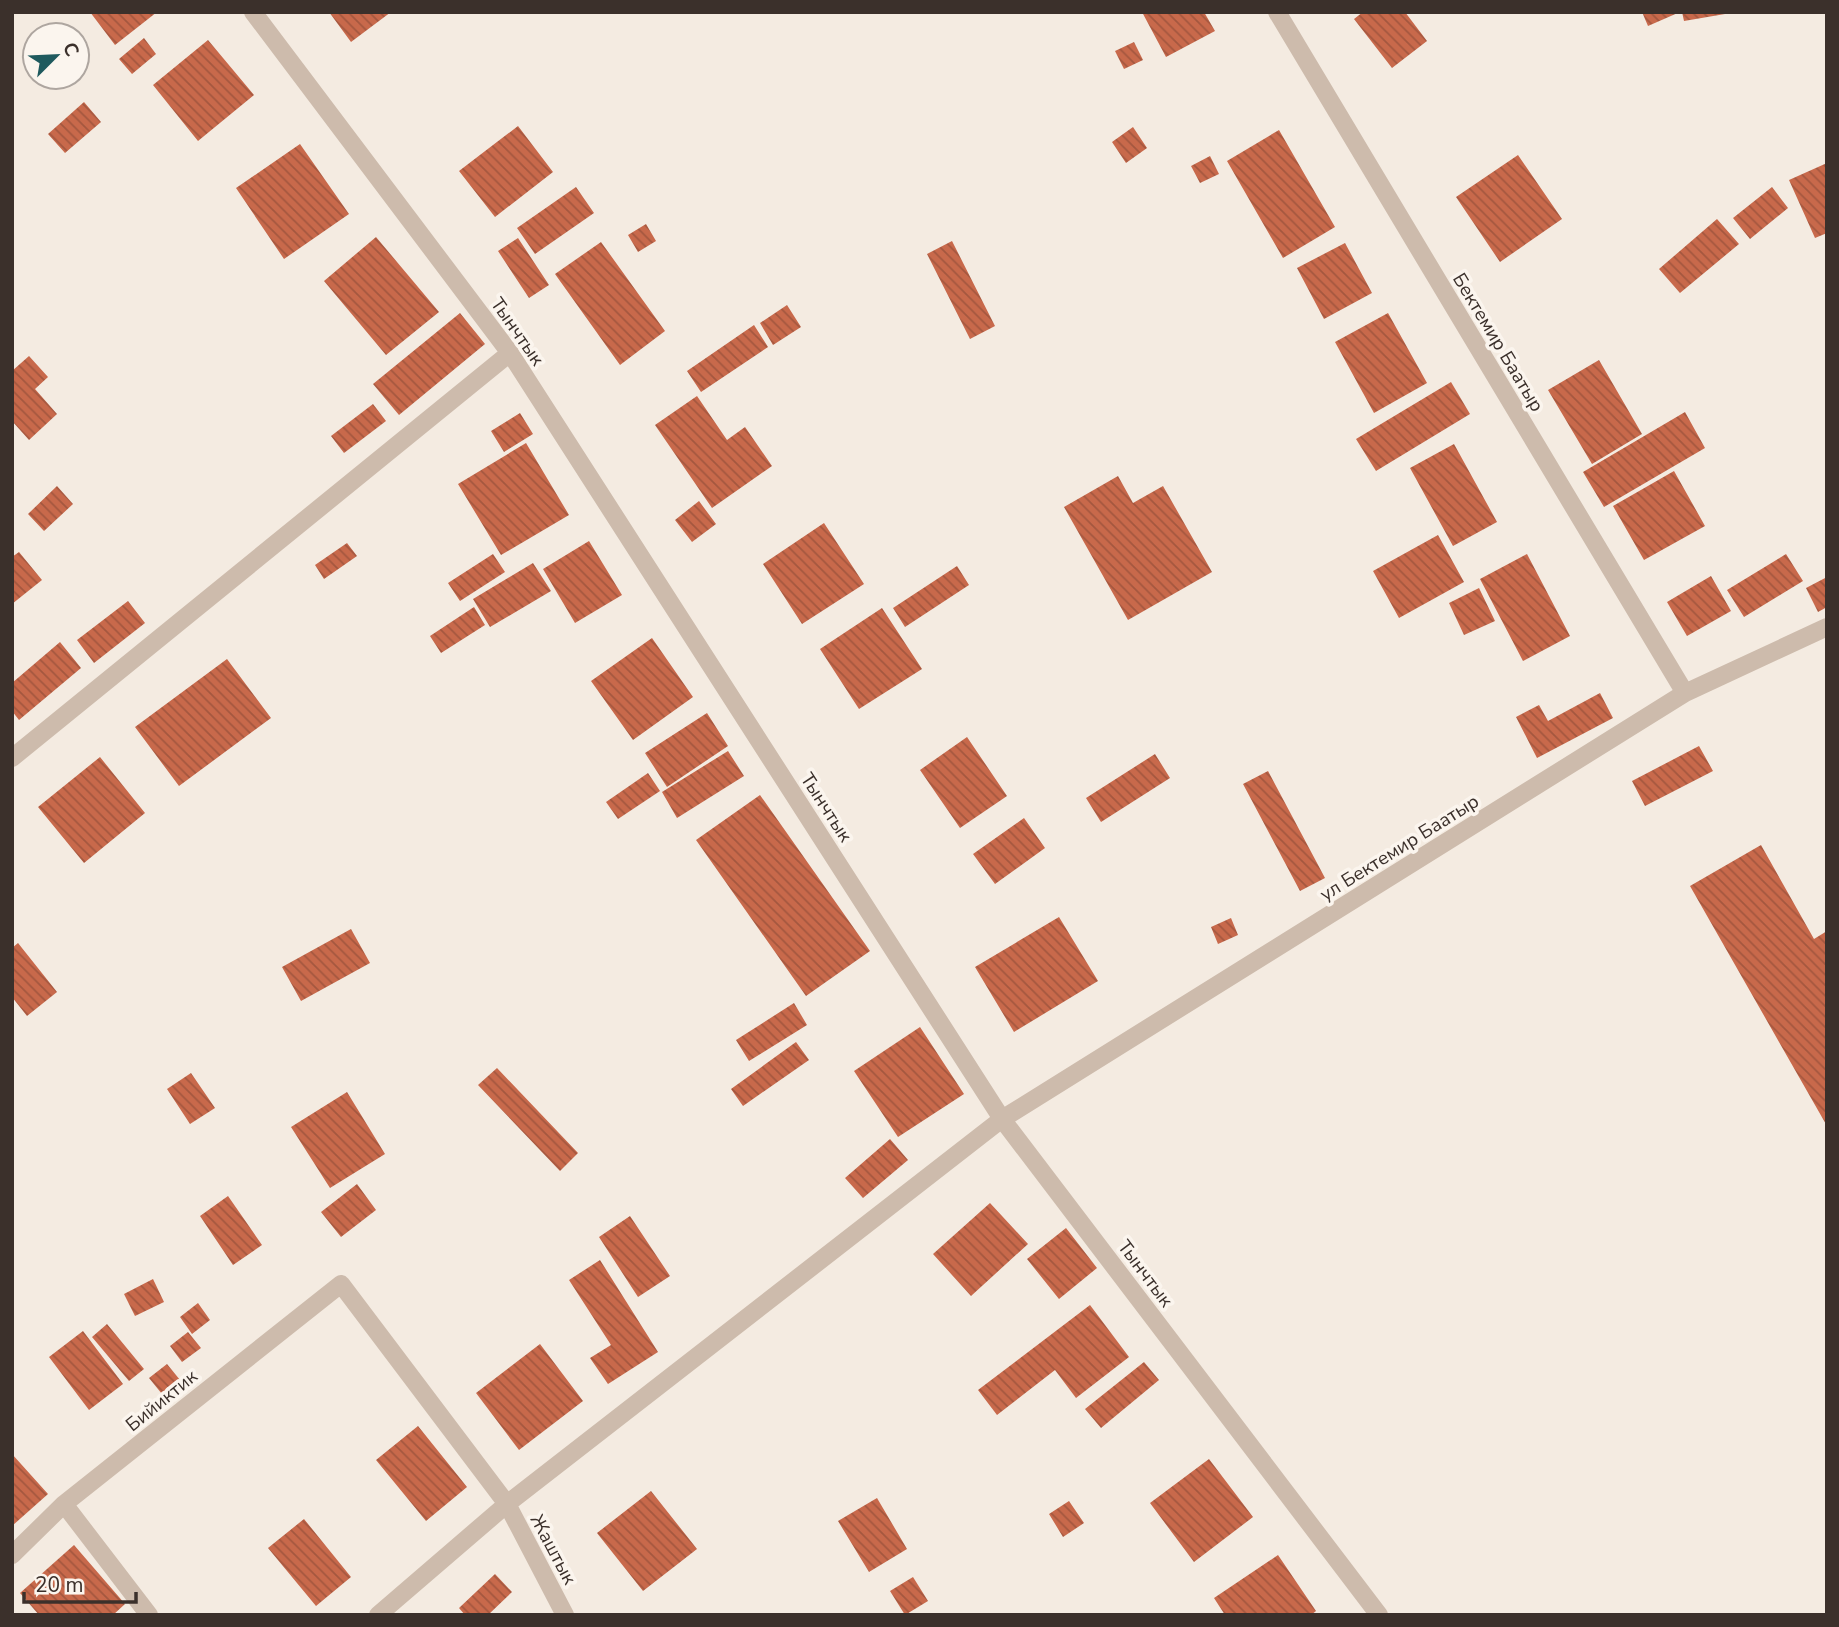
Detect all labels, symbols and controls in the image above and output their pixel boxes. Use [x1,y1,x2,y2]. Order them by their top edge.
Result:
north arrow [21,21,91,91]
text: С [56,38,85,61]
street label: Бектемир Баатыр [1446,268,1550,417]
street label: Тынчтык [484,292,550,371]
street label: Тынчтык [794,768,858,847]
street label: ул Бектемир Баатыр [1315,788,1484,907]
street label: Тынчтык [1111,1235,1179,1312]
street label: Бийиктик [120,1364,203,1438]
street label: Жаштык [524,1510,582,1589]
scale bar [24,1560,136,1604]
text: 20 m [35,1571,84,1599]

